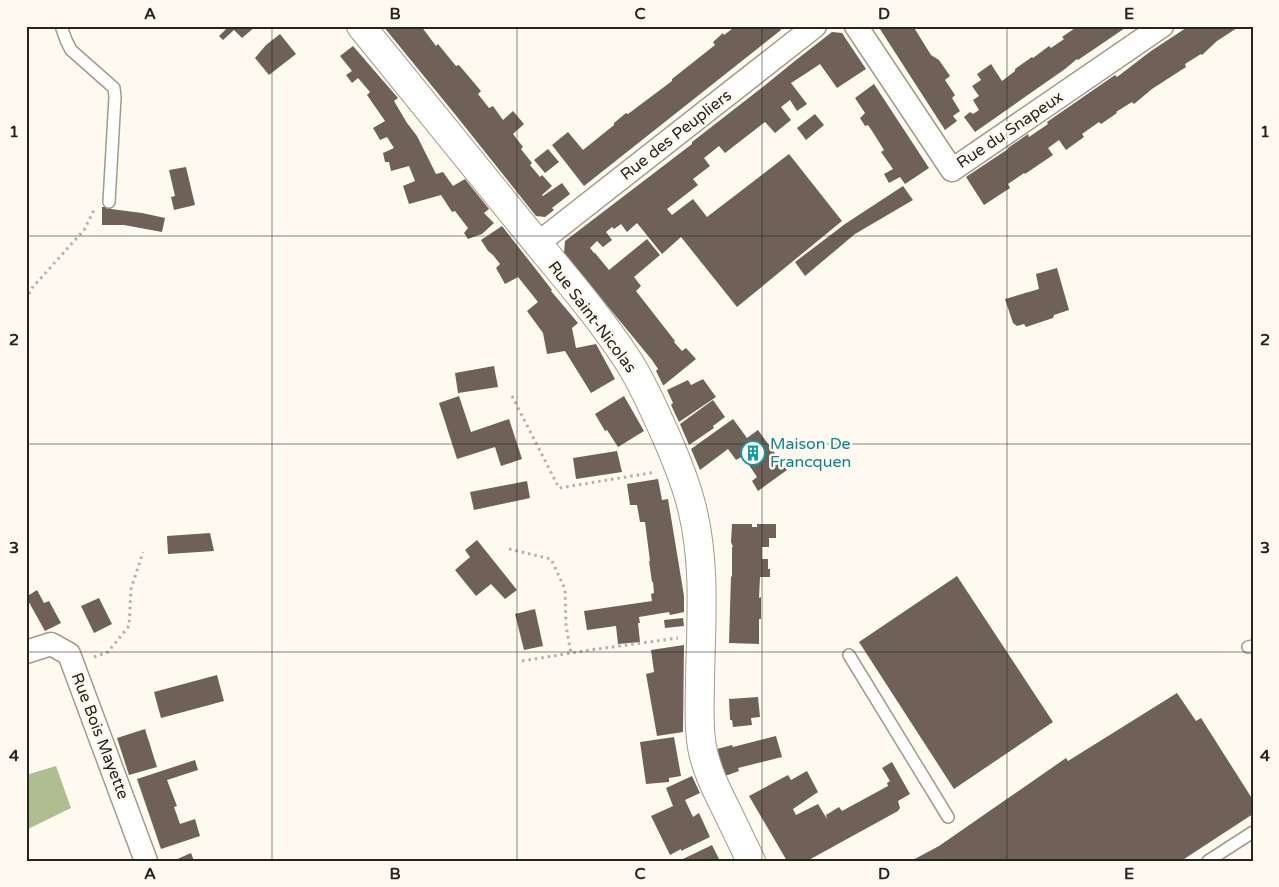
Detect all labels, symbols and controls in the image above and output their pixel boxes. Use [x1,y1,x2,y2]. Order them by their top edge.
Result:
text: A [144,4,156,24]
text: B [389,4,401,24]
text: C [634,4,646,24]
text: D [878,4,890,24]
text: E [1124,4,1134,24]
street label: Rue des Peupliers [616,85,736,185]
street label: Rue du Snapeux [953,87,1067,173]
text: 1 [9,122,19,142]
text: 1 [1260,122,1270,142]
street label: Rue Saint-Nicolas [543,257,641,377]
text: 2 [9,330,19,350]
text: 2 [1260,330,1270,350]
place label: Maison De Francquen [770,434,851,472]
building icon: Maison De Francquen [740,440,766,466]
text: 3 [9,538,19,558]
text: 3 [1260,538,1270,558]
street label: Rue Bois Mayette [67,670,133,802]
text: 4 [9,746,19,766]
text: 4 [1260,746,1270,766]
text: A [144,864,156,884]
text: B [389,864,401,884]
text: C [634,864,646,884]
text: D [878,864,890,884]
text: E [1124,864,1134,884]

